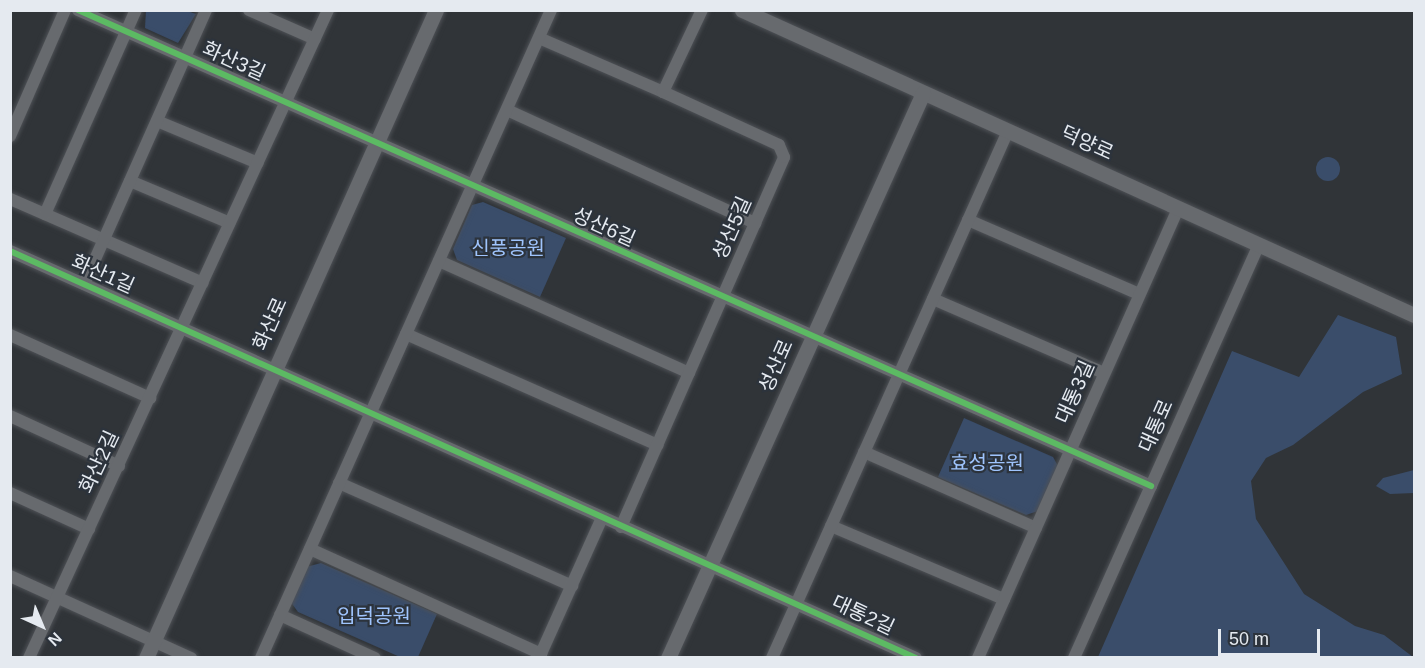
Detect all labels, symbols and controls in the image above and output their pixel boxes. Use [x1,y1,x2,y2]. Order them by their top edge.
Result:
street label: 화산3길 [199,37,269,85]
street label: 덕양로 [1057,121,1117,165]
street label: 성산5길 [708,193,756,263]
street label: 성산6길 [569,203,639,251]
park label: 신풍공원 [471,236,545,260]
street label: 화산1길 [68,250,138,298]
street label: 화산로 [248,294,292,354]
street label: 성산로 [754,336,798,396]
street label: 대통3길 [1051,357,1099,427]
street label: 대통로 [1134,396,1178,456]
street label: 화산2길 [74,427,124,497]
park label: 효성공원 [950,451,1024,475]
street label: 대통2길 [828,590,898,640]
north arrow [12,596,72,656]
park label: 입덕공원 [337,604,411,628]
scale bar [1221,617,1323,655]
text: N [45,629,65,649]
text: 50 m [1229,629,1269,649]

